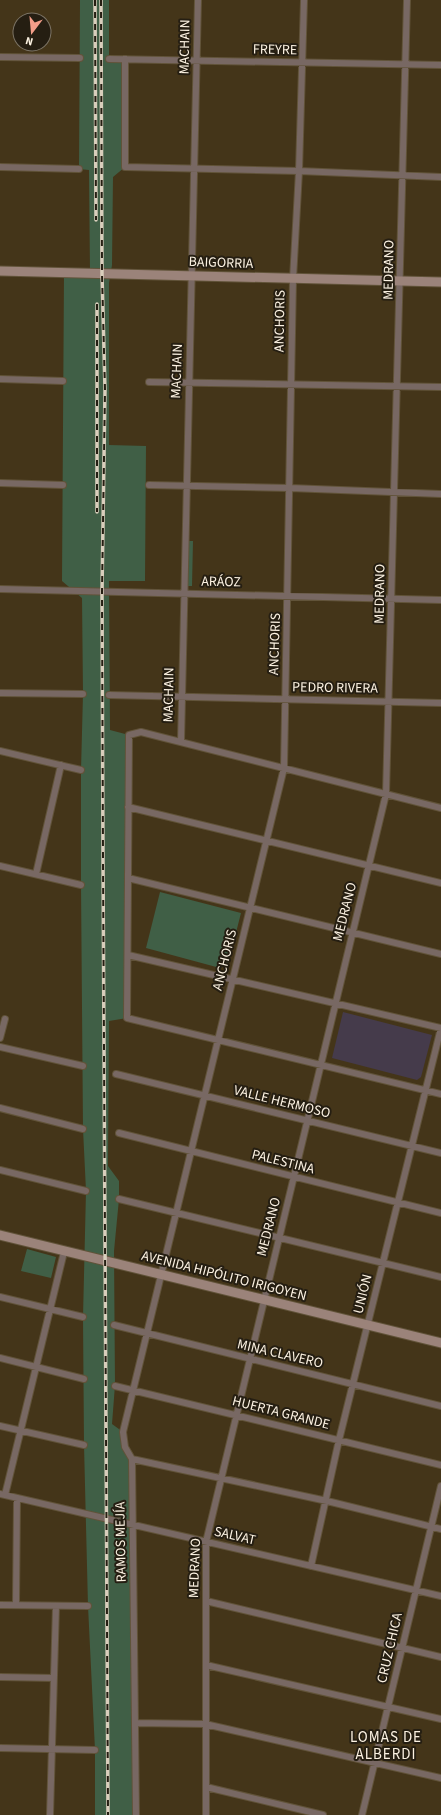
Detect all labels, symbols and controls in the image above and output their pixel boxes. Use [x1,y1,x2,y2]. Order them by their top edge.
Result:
north arrow [12,12,52,52]
street label: MACHAIN [175,19,195,75]
text: N [24,33,35,49]
street label: FREYRE [253,40,297,60]
street label: MEDRANO [378,240,400,300]
street label: BAIGORRIA [188,252,254,274]
street label: ANCHORIS [269,290,291,352]
street label: MACHAIN [166,343,188,399]
street label: MEDRANO [369,564,391,624]
street label: ARÁOZ [201,572,241,592]
street label: ANCHORIS [264,613,286,675]
street label: MACHAIN [159,667,179,723]
street label: PEDRO RIVERA [292,677,378,699]
street label: MEDRANO [328,880,362,944]
street label: ANCHORIS [208,927,242,993]
street label: VALLE HERMOSO [231,1080,333,1124]
street label: PALESTINA [249,1145,317,1180]
street label: MEDRANO [252,1195,286,1259]
street label: AVENIDA HIPÓLITO IRIGOYEN [139,1246,309,1306]
street label: UNIÓN [348,1272,378,1316]
street label: MINA CLAVERO [235,1334,325,1374]
street label: HUERTA GRANDE [230,1391,332,1435]
street label: RAMOS MEJÍA [110,1501,132,1583]
street label: SALVAT [212,1522,258,1551]
street label: MEDRANO [184,1538,206,1598]
street label: CRUZ CHICA [372,1610,408,1685]
district label: LOMAS DE ALBERDI [350,1727,422,1765]

